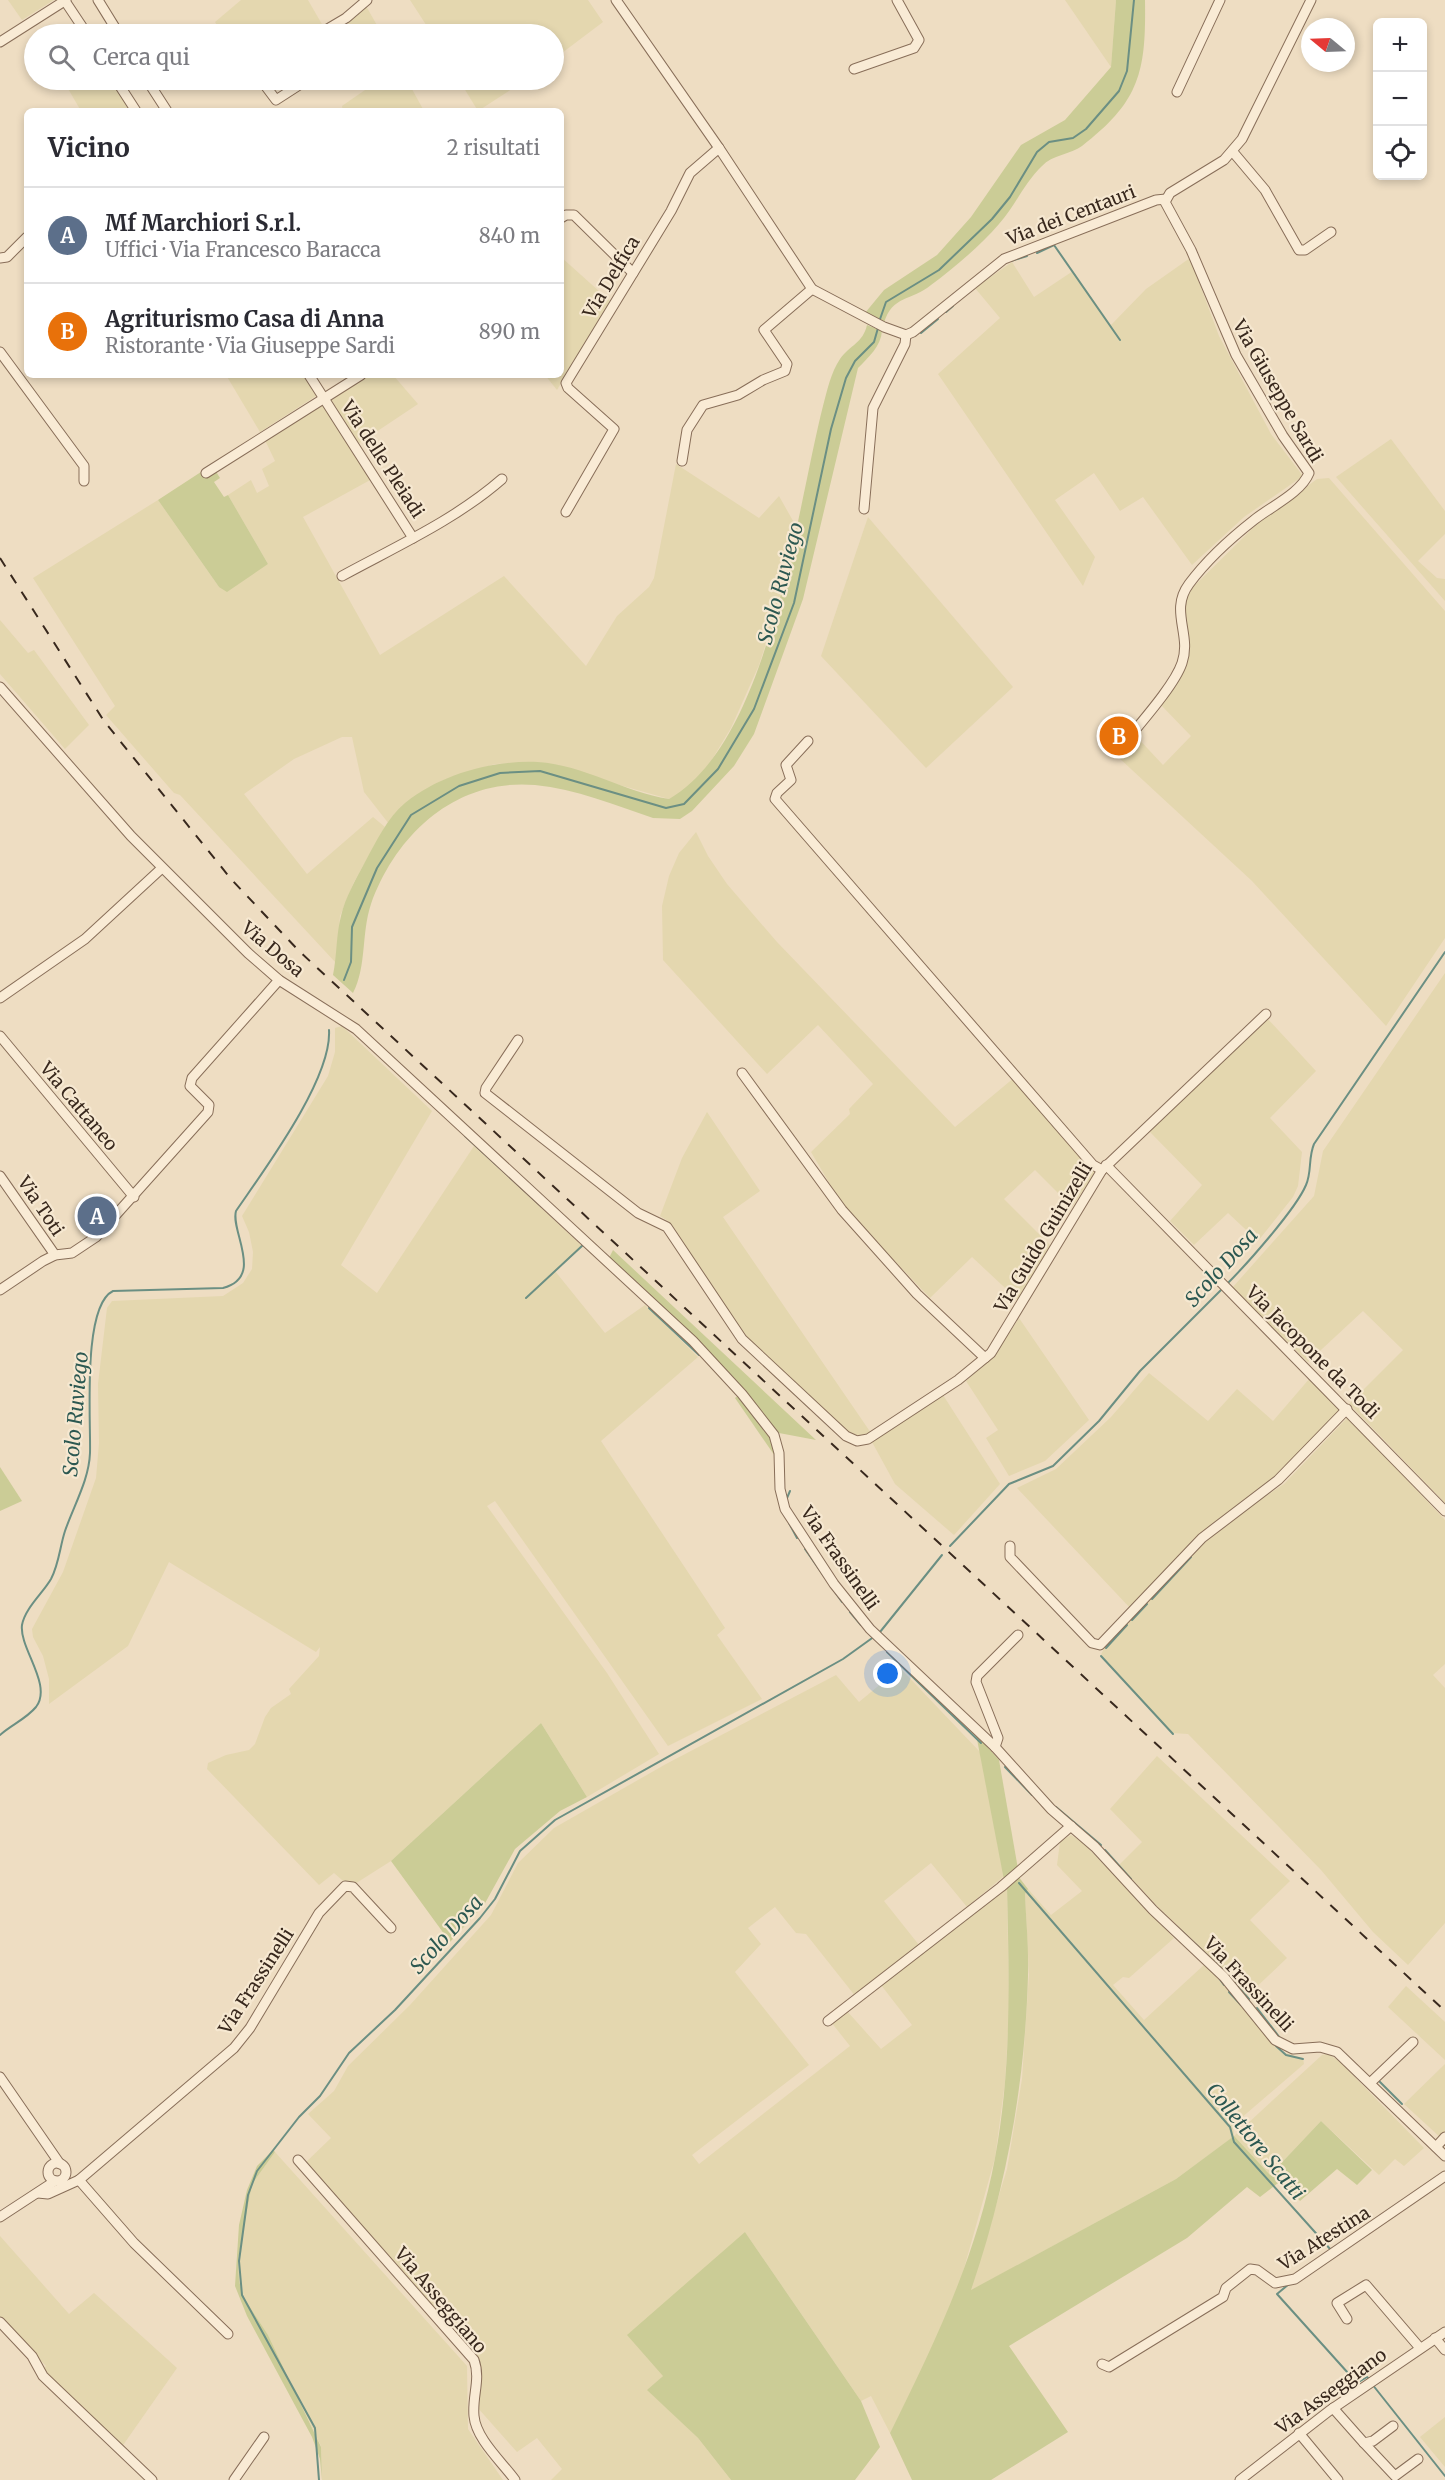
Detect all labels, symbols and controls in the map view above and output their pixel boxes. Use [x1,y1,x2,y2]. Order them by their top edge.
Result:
north arrow [1301,18,1355,72]
map controls [1373,18,1427,180]
button: + [1373,18,1427,72]
search box [24,24,564,90]
icon: search [45,41,78,74]
text: Cerca qui [93,43,190,71]
button: − [1373,72,1427,126]
button: locate [1373,126,1427,180]
text: Vicino [48,131,130,164]
text: 2 risultati [447,135,540,160]
street label: Via dei Centauri [1002,180,1139,251]
text: Mf Marchiori S.r.l. [105,209,301,237]
text: A [60,223,75,248]
text: 840 m [479,223,540,248]
street label: Via Delfica [577,231,645,323]
text: Uffici · Via Francesco Baracca [105,237,381,262]
text: Agriturismo Casa di Anna [105,305,384,333]
street label: Via Giuseppe Sardi [1227,315,1328,467]
text: B [61,319,74,344]
text: 890 m [479,319,540,344]
text: Ristorante · Via Giuseppe Sardi [105,333,395,358]
street label: Via delle Pleiadi [336,395,430,522]
water label: Scolo Ruviego [752,519,808,647]
pin: B [1100,714,1138,758]
street label: Via Dosa [236,916,309,982]
street label: Via Cattaneo [35,1056,123,1155]
street label: Via Guido Guinizelli [989,1158,1097,1317]
street label: Via Toti [12,1171,69,1240]
pin: A [78,1194,116,1238]
water label: Scolo Dosa [1179,1223,1263,1311]
street label: Via Jacopone da Todi [1241,1280,1385,1424]
water label: Scolo Ruviego [57,1351,93,1477]
street label: Via Frassinelli [795,1501,884,1614]
your location [873,1659,902,1688]
water label: Scolo Dosa [404,1890,488,1978]
street label: Via Frassinelli [213,1924,299,2039]
street label: Via Frassinelli [1199,1931,1299,2036]
water label: Collettore Scatti [1201,2078,1311,2205]
street label: Via Atestina [1273,2201,1374,2276]
street label: Via Asseggiano [389,2242,492,2358]
street label: Via Asseggiano [1270,2343,1391,2440]

